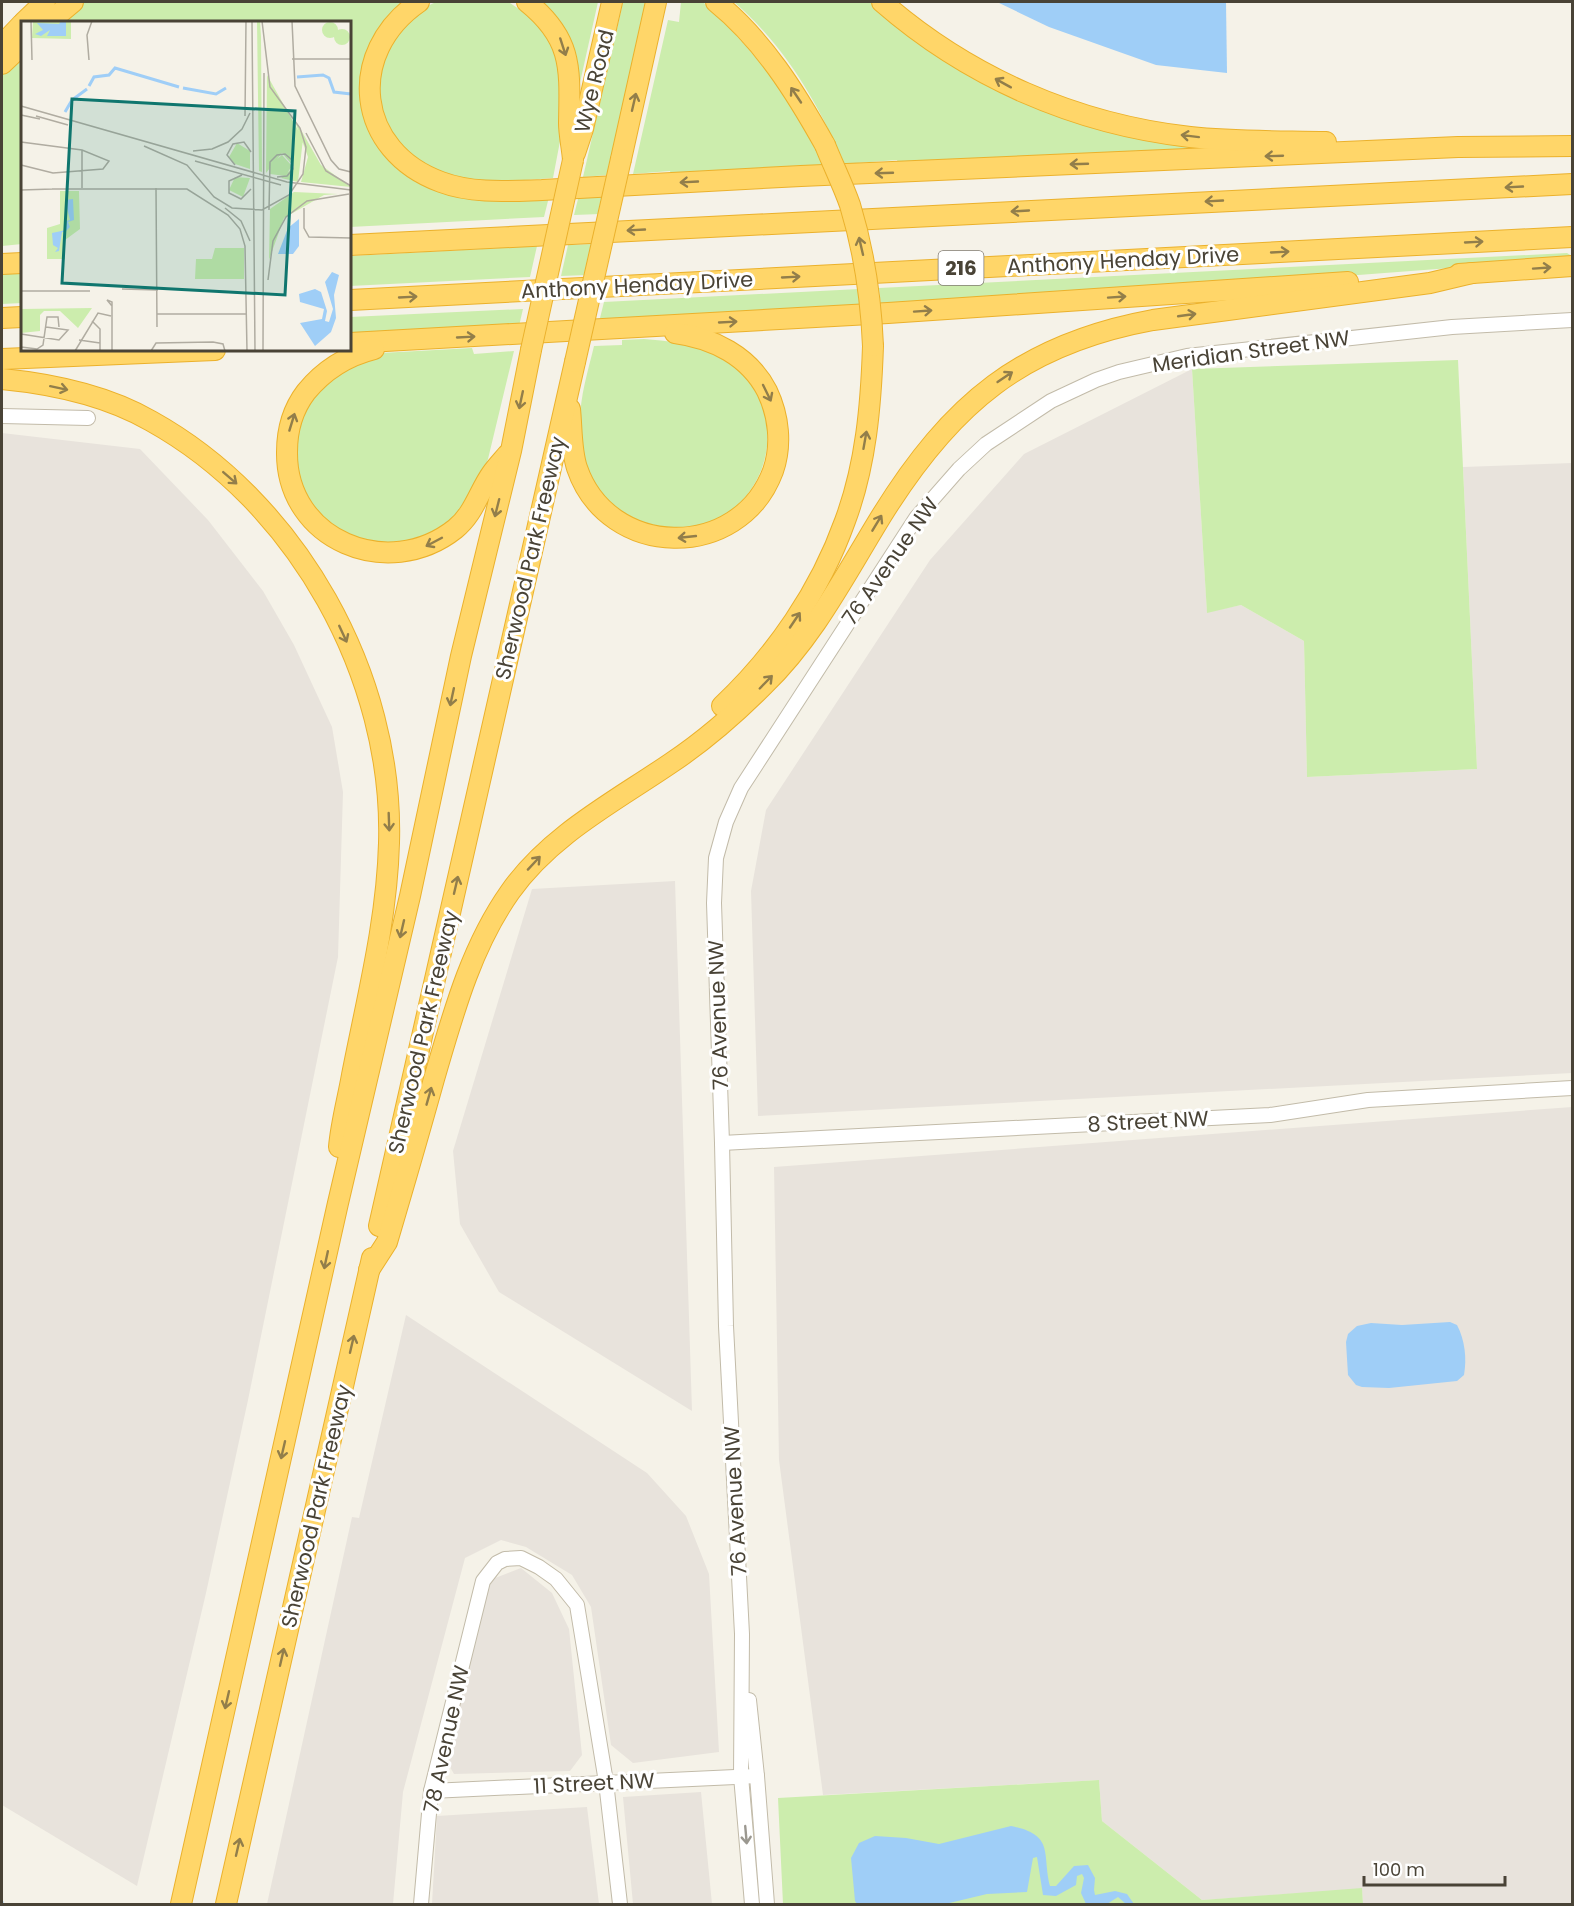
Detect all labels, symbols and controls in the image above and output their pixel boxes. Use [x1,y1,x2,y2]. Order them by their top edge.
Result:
inset map [21,21,351,351]
street label: Wye Road [567,26,621,136]
one-way arrow [558,37,569,56]
one-way arrow [995,77,1012,89]
one-way arrow [789,87,801,104]
one-way arrow [629,93,640,112]
one-way arrow [1180,131,1200,142]
one-way arrow [1264,151,1284,162]
one-way arrow [1069,159,1089,170]
one-way arrow [874,167,894,178]
one-way arrow [680,177,700,188]
one-way arrow [1505,181,1525,192]
one-way arrow [1205,196,1225,207]
one-way arrow [1010,205,1030,216]
one-way arrow [627,224,647,235]
one-way arrow [1464,236,1484,247]
one-way arrow [854,237,866,256]
street label: Anthony Henday Drive [1006,239,1240,281]
one-way arrow [1269,246,1289,257]
road number: 216 [938,251,984,285]
one-way arrow [1532,262,1552,273]
street label: Anthony Henday Drive [520,264,754,306]
one-way arrow [781,271,801,282]
one-way arrow [397,291,417,302]
one-way arrow [1107,292,1127,303]
one-way arrow [912,305,932,316]
one-way arrow [1177,310,1197,321]
one-way arrow [718,317,738,328]
street label: Meridian Street NW [1150,323,1352,379]
one-way arrow [455,332,475,343]
one-way arrow [996,371,1013,384]
one-way arrow [49,383,68,394]
one-way arrow [762,384,774,402]
one-way arrow [515,390,526,409]
one-way arrow [287,413,298,432]
one-way arrow [860,431,871,450]
street label: Sherwood Park Freeway [488,433,572,682]
one-way arrow [221,470,237,484]
street label: 76 Avenue NW [835,491,945,631]
one-way arrow [490,498,502,517]
one-way arrow [872,515,884,532]
one-way arrow [678,532,698,543]
one-way arrow [426,536,443,548]
one-way arrow [789,612,801,629]
one-way arrow [338,625,350,643]
one-way arrow [759,675,774,690]
one-way arrow [446,687,457,707]
one-way arrow [383,812,394,832]
one-way arrow [527,856,541,871]
one-way arrow [451,875,463,894]
street label: Sherwood Park Freeway [381,907,465,1156]
one-way arrow [396,919,408,938]
street label: 76 Avenue NW [701,939,735,1091]
one-way arrow [424,1087,435,1106]
street label: 8 Street NW [1087,1103,1210,1139]
one-way arrow [319,1250,331,1269]
one-way arrow [347,1335,359,1354]
street label: Sherwood Park Freeway [274,1381,358,1630]
street label: 76 Avenue NW [717,1425,753,1577]
one-way arrow [277,1441,289,1460]
one-way arrow [276,1648,288,1667]
street label: 78 Avenue NW [416,1662,476,1815]
one-way arrow [221,1690,233,1709]
street label: 11 Street NW [533,1765,656,1801]
one-way arrow [741,1824,752,1844]
one-way arrow [233,1838,245,1857]
scale bar [1364,1849,1505,1887]
text: 100 m [1373,1857,1425,1882]

